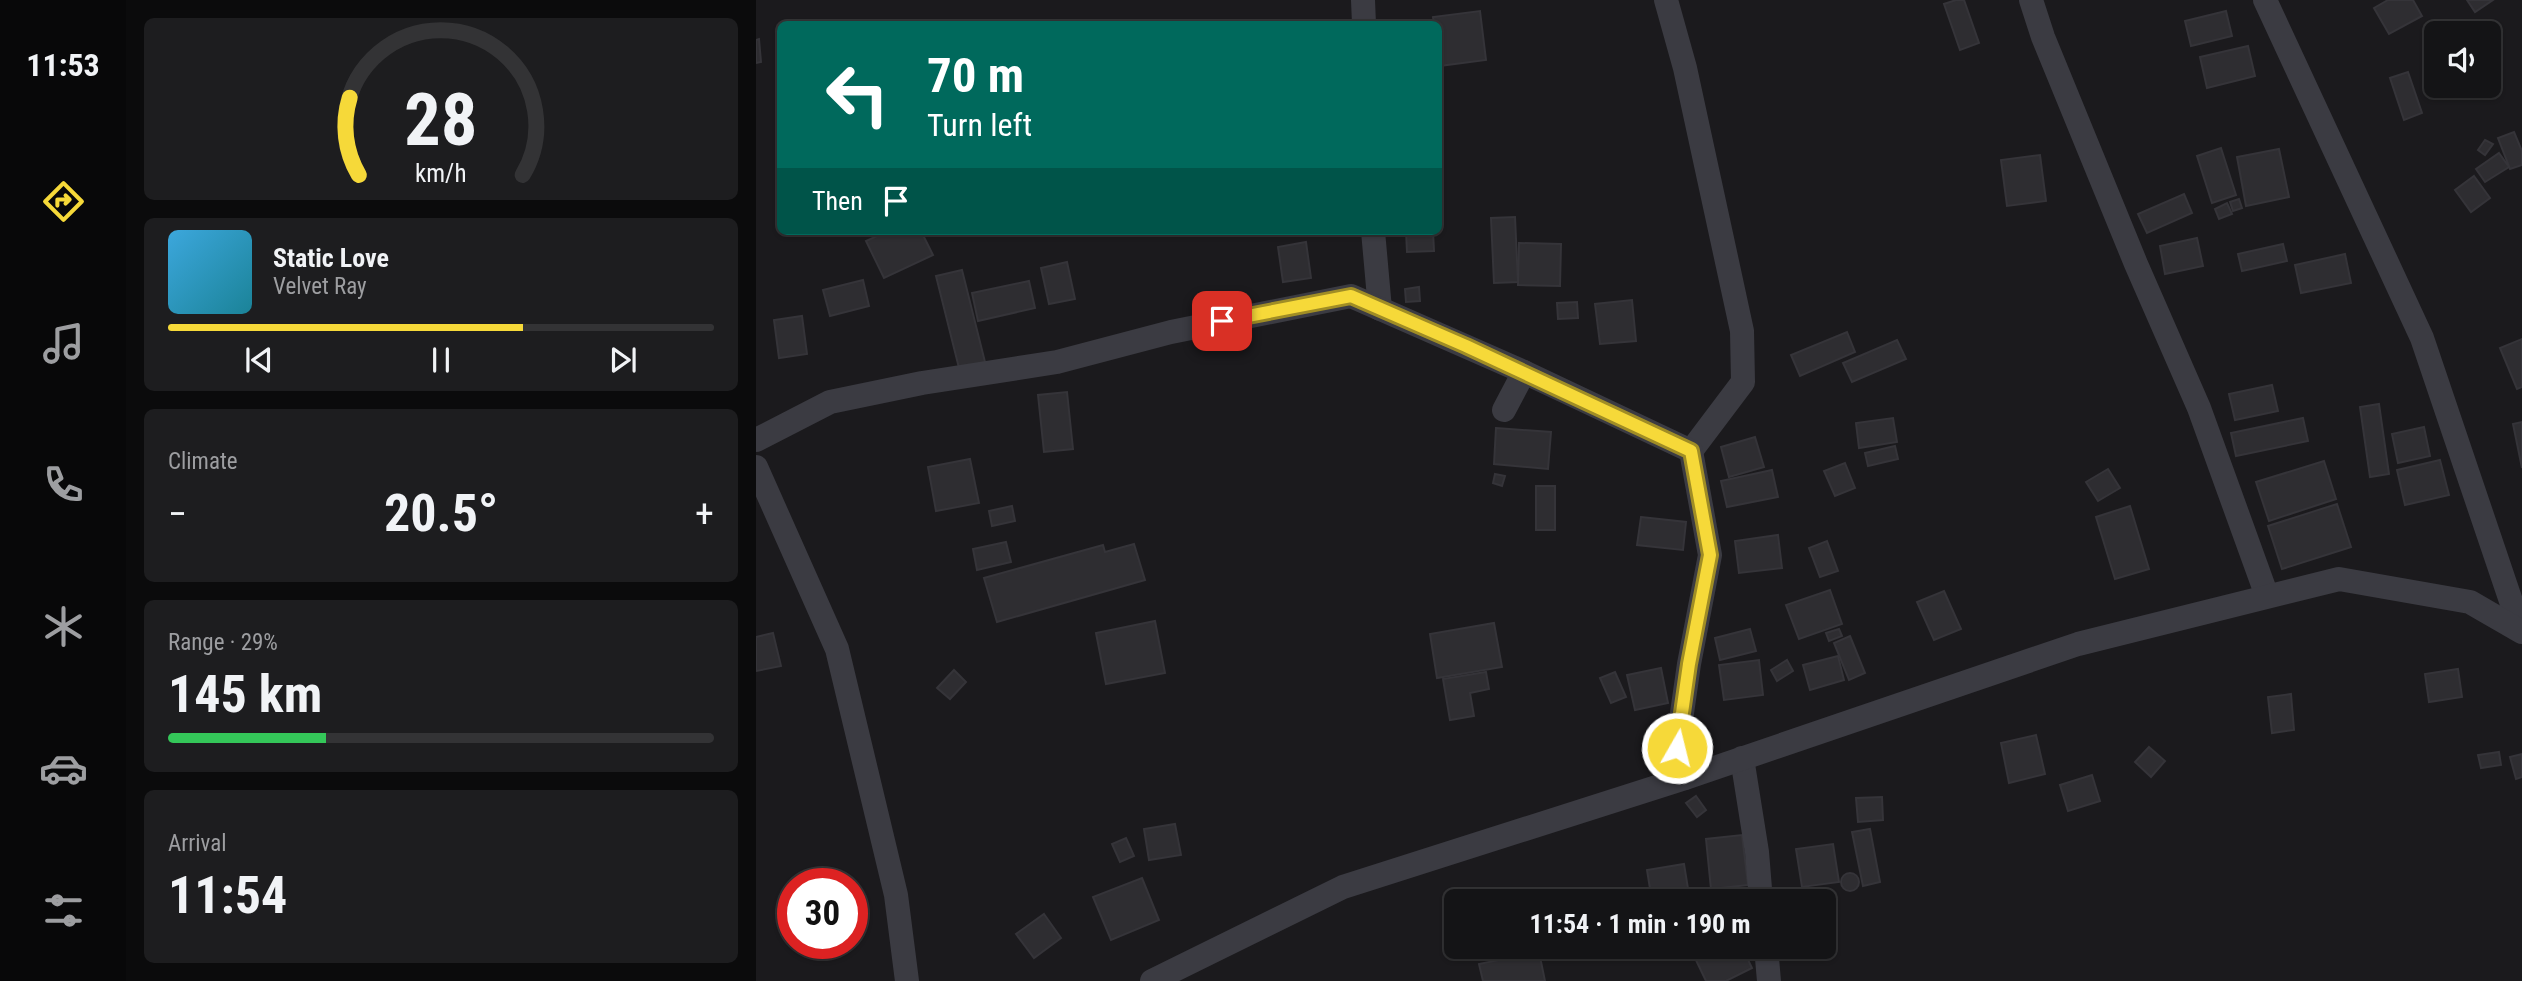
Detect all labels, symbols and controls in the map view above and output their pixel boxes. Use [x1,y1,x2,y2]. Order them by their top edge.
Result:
map controls [2424,21,2501,98]
button: sound [2424,21,2501,98]
text: 11:53 [26,46,100,84]
text: 70 m [927,47,1024,104]
icon: left [812,49,903,140]
text: 28 [404,77,478,163]
text: Turn left [927,106,1032,144]
text: km/h [415,159,467,188]
icon: directions [39,177,88,226]
icon: arrive [877,182,915,220]
text: Then [812,186,863,216]
text: Static Love [273,243,389,273]
text: Velvet Ray [273,273,367,300]
pin [1192,291,1252,351]
icon: arrive [1203,302,1241,340]
icon: music [39,319,88,368]
icon: previous [240,341,278,379]
icon: pause [422,341,460,379]
icon: next [604,341,642,379]
text: Climate [168,448,238,475]
icon: phone [39,460,88,509]
text: 20.5° [384,483,498,544]
text: − [168,492,187,536]
text: + [695,492,714,536]
icon: climate [39,602,88,651]
text: Range · 29% [168,629,278,656]
text: 145 km [168,664,322,725]
position arrow [1640,711,1714,785]
icon: car [39,744,88,793]
text: Arrival [168,830,227,857]
text: 11:54 [168,865,287,926]
speed limit sign: 30 [777,868,868,959]
icon: filters [39,886,88,935]
text: 11:54 · 1 min · 190 m [1530,909,1750,939]

